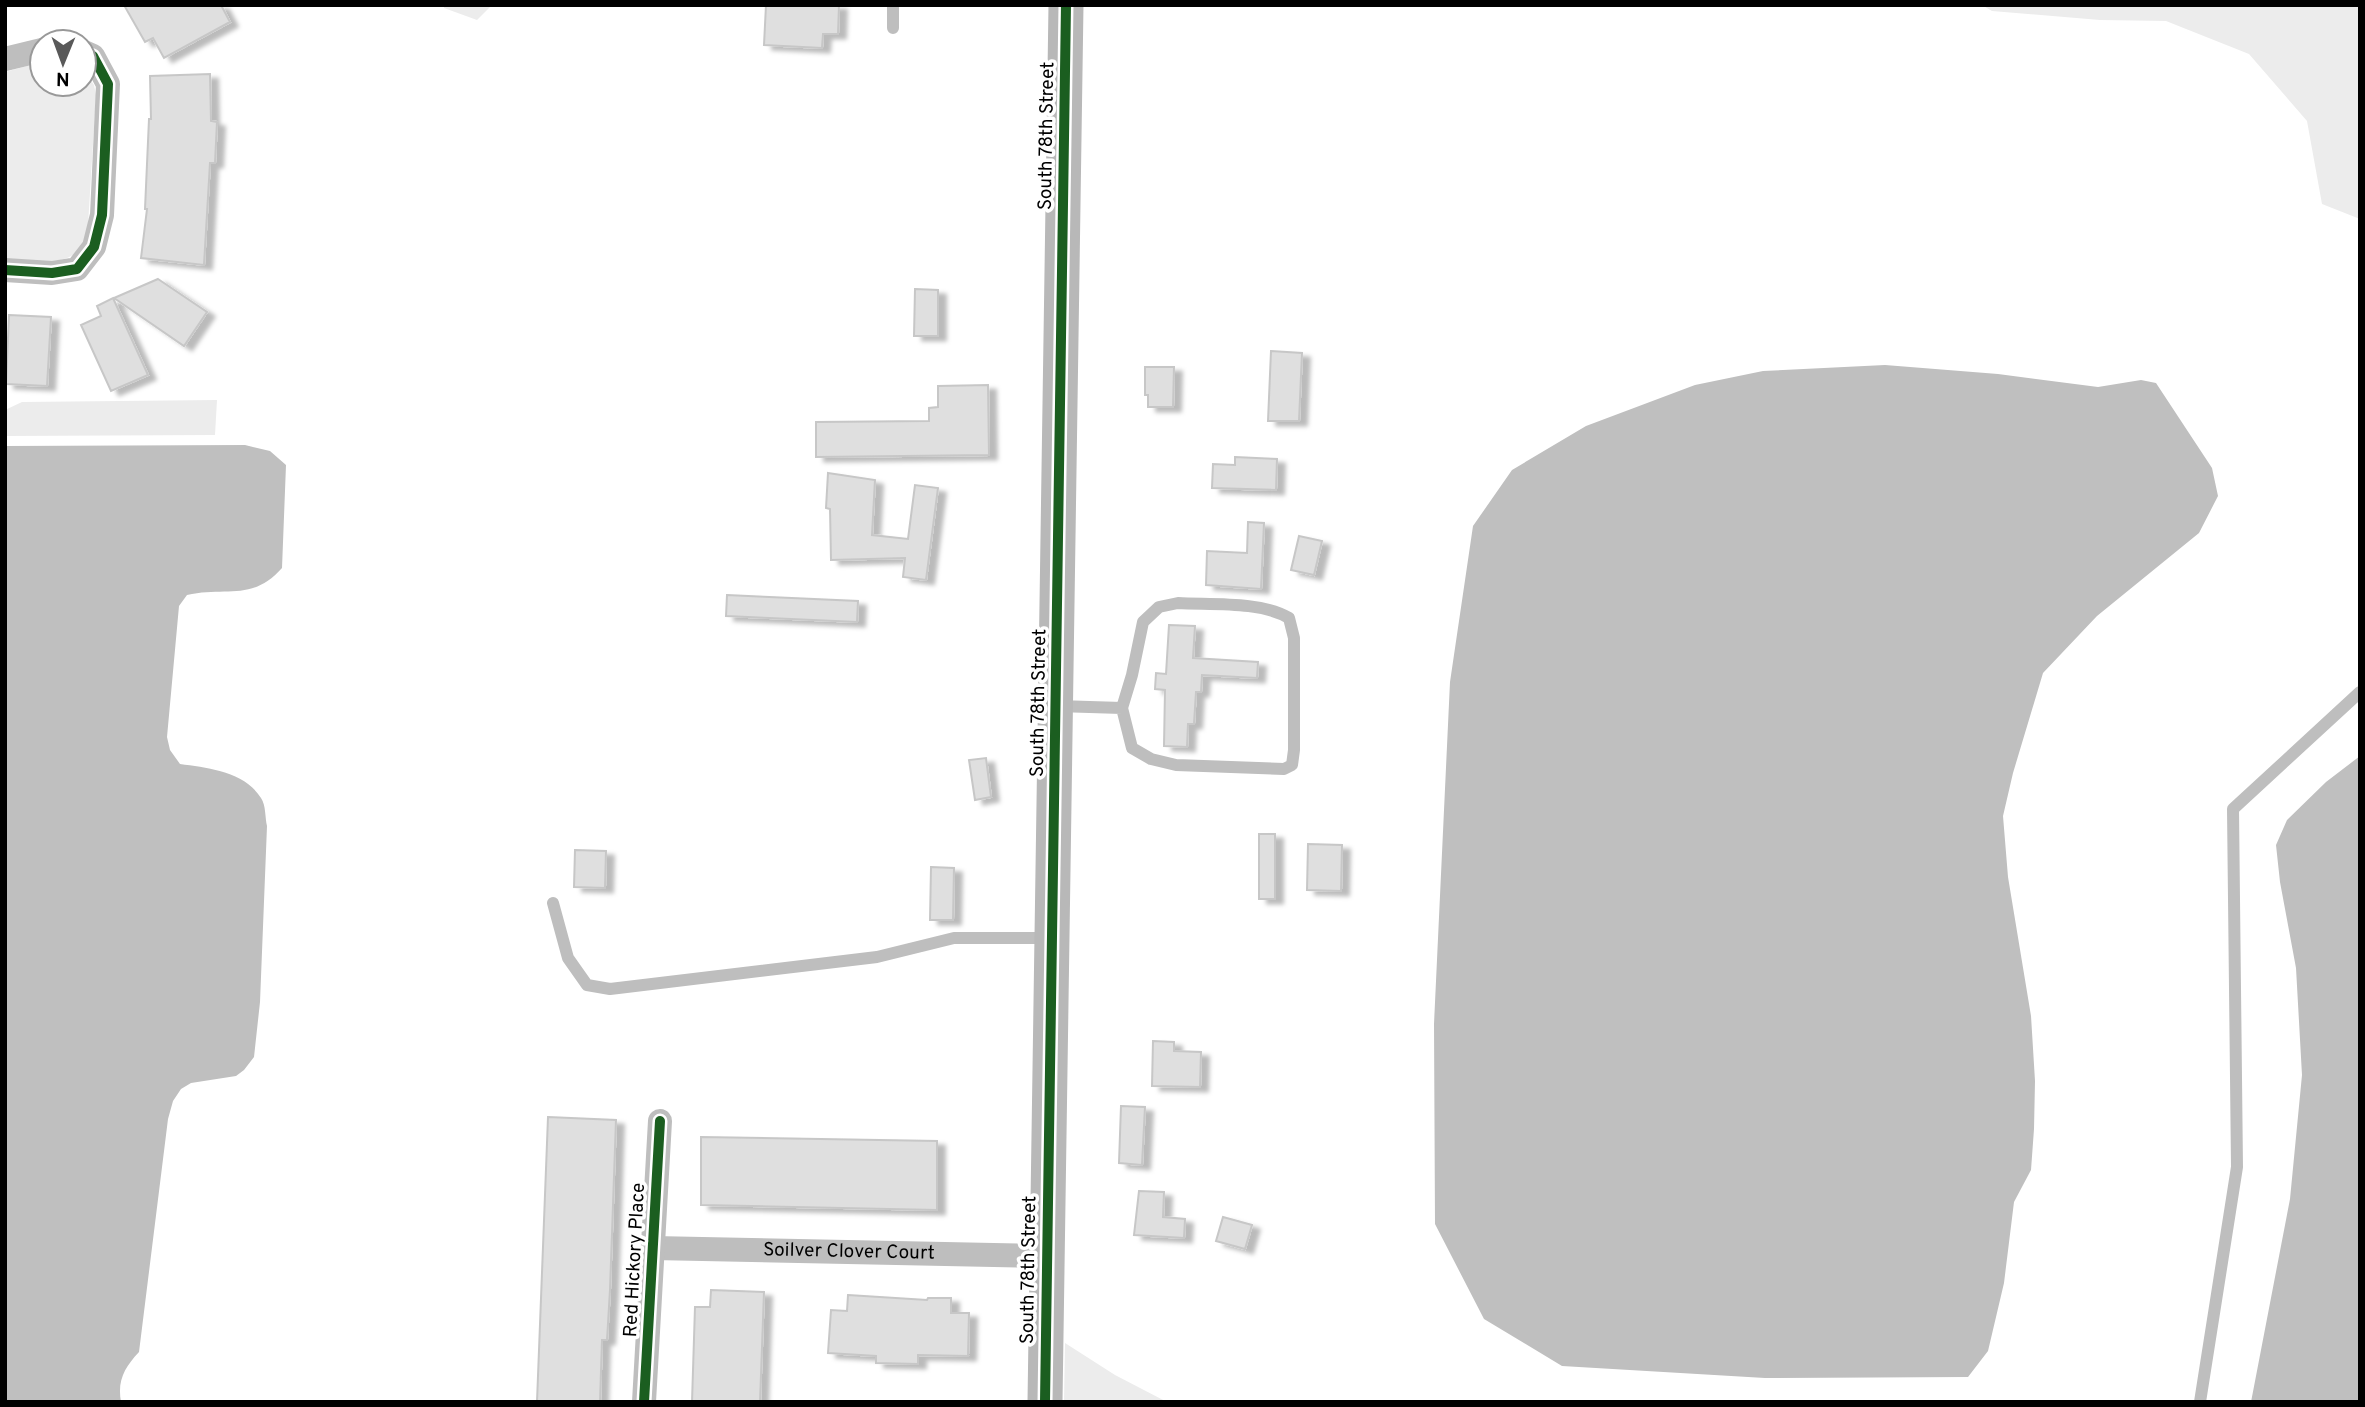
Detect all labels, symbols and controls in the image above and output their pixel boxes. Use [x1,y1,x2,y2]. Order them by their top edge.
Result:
north arrow [28,28,98,98]
street label: South 78th Street [1034,62,1060,210]
text: N [56,66,70,90]
street label: South 78th Street [1026,629,1052,777]
street label: Red Hickory Place [619,1182,651,1338]
street label: South 78th Street [1016,1196,1042,1344]
street label: Soilver Clover Court [763,1238,935,1266]

